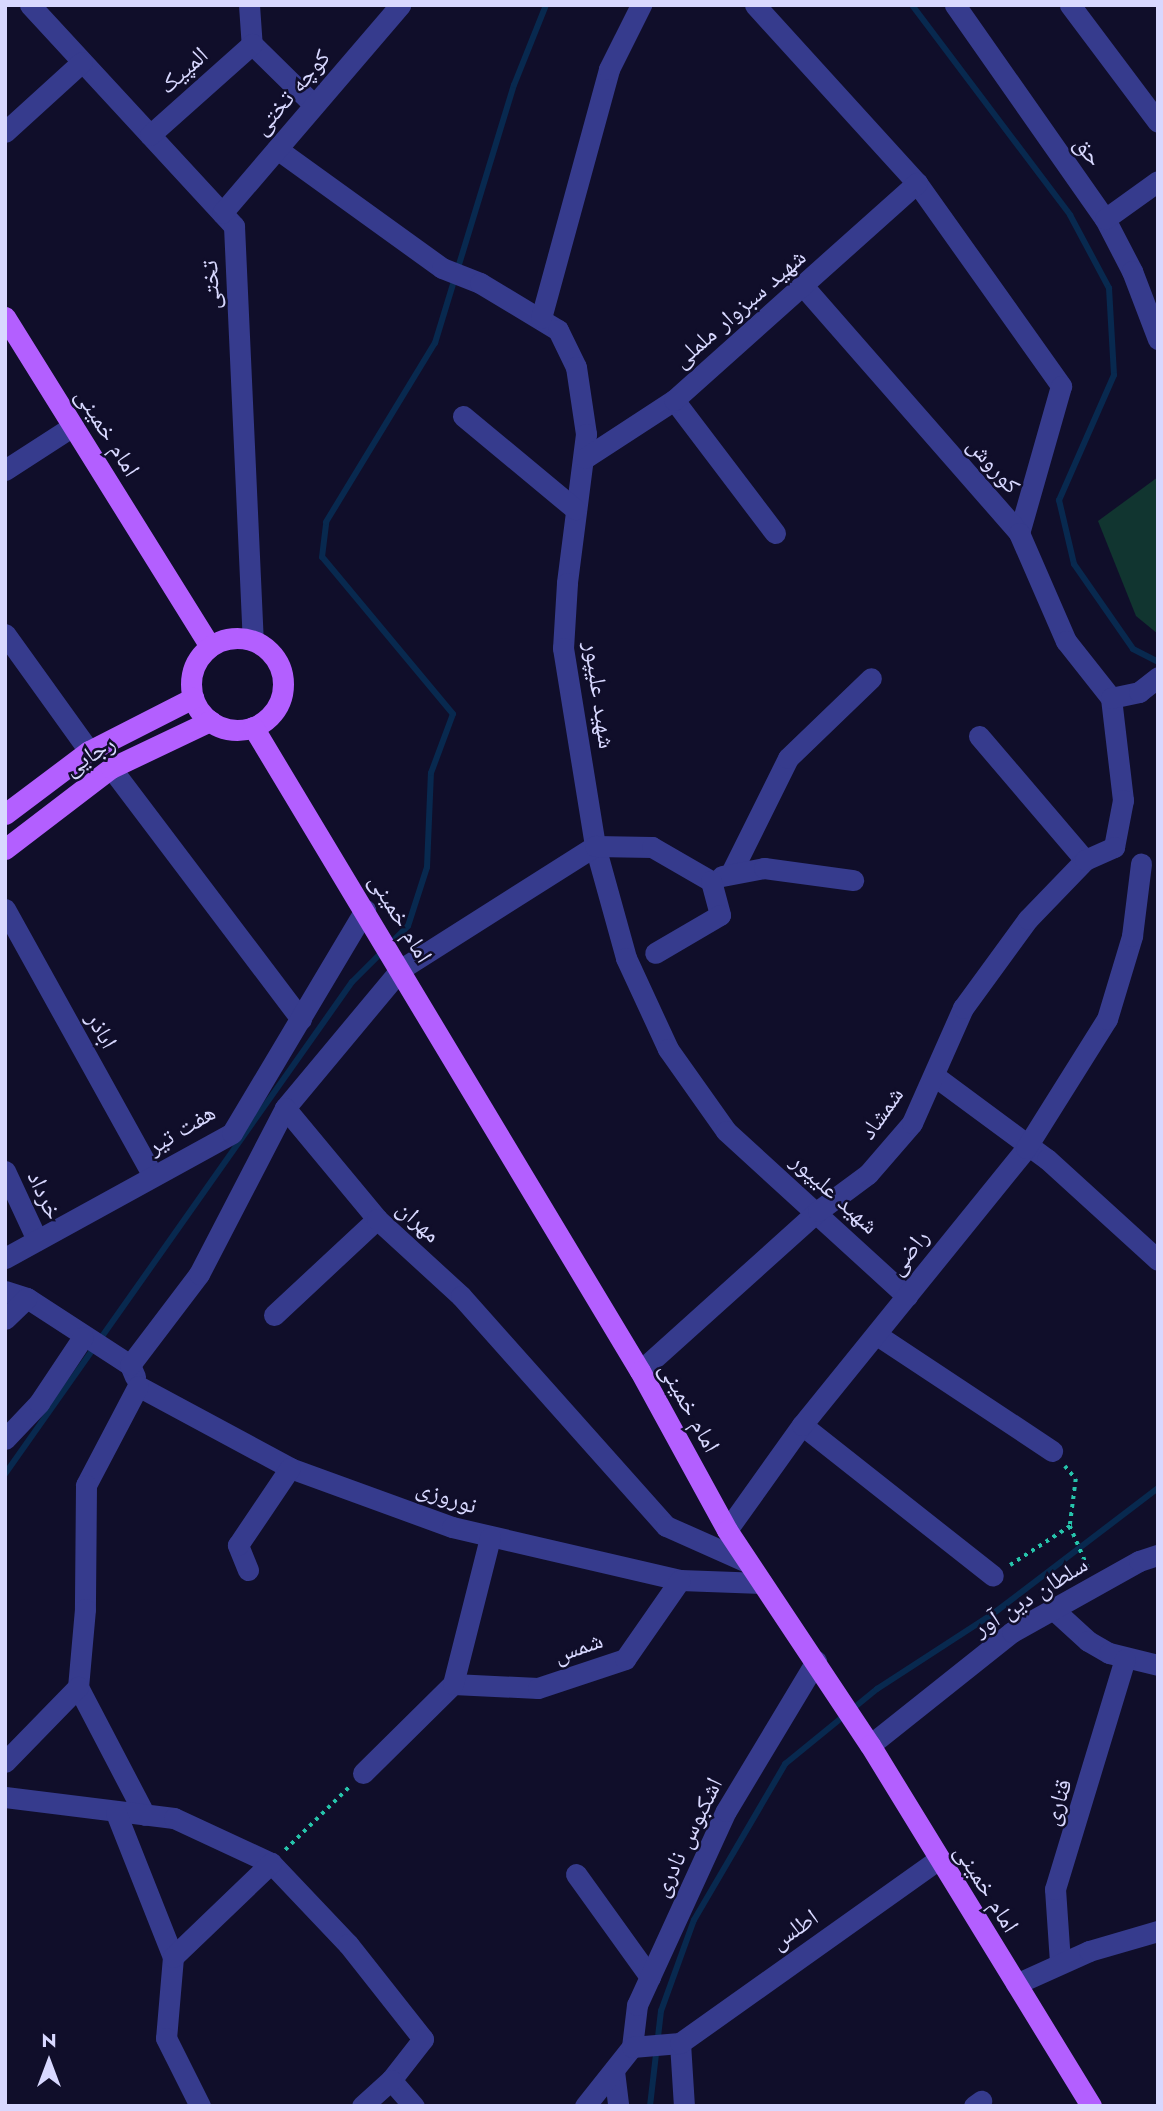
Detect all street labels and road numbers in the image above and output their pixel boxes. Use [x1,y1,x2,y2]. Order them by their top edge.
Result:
street label: المپیک [152,40,214,100]
street label: کوچه تختی [246,43,336,141]
street label: حق [1068,130,1110,172]
street label: شهید سبزوار ململی [666,242,812,374]
street label: تختی [194,260,226,310]
street label: امام خمینی [70,382,146,482]
street label: کوروش [961,431,1027,499]
street label: شهید علیپور [578,640,622,750]
street label: رجایی [58,728,120,782]
street label: امام خمینی [363,868,439,968]
street label: اباذر [80,1007,124,1053]
street label: شمشاد [853,1081,909,1145]
street label: هفت تیر [142,1097,220,1161]
street label: شهید علیپور [785,1146,885,1240]
street label: خرداد [21,1166,69,1224]
street label: مهران [391,1194,447,1248]
street label: راضی [881,1223,935,1281]
street label: امام خمینی [653,1357,727,1457]
street label: نوروزی [413,1472,481,1520]
street label: سلطان دین آور [967,1549,1093,1643]
street label: شمس [550,1625,606,1669]
street label: اشکبوس نادری [646,1773,728,1901]
street label: قناری [1036,1775,1078,1829]
street label: امام خمینی [949,1838,1025,1938]
street label: اطلس [765,1902,823,1956]

